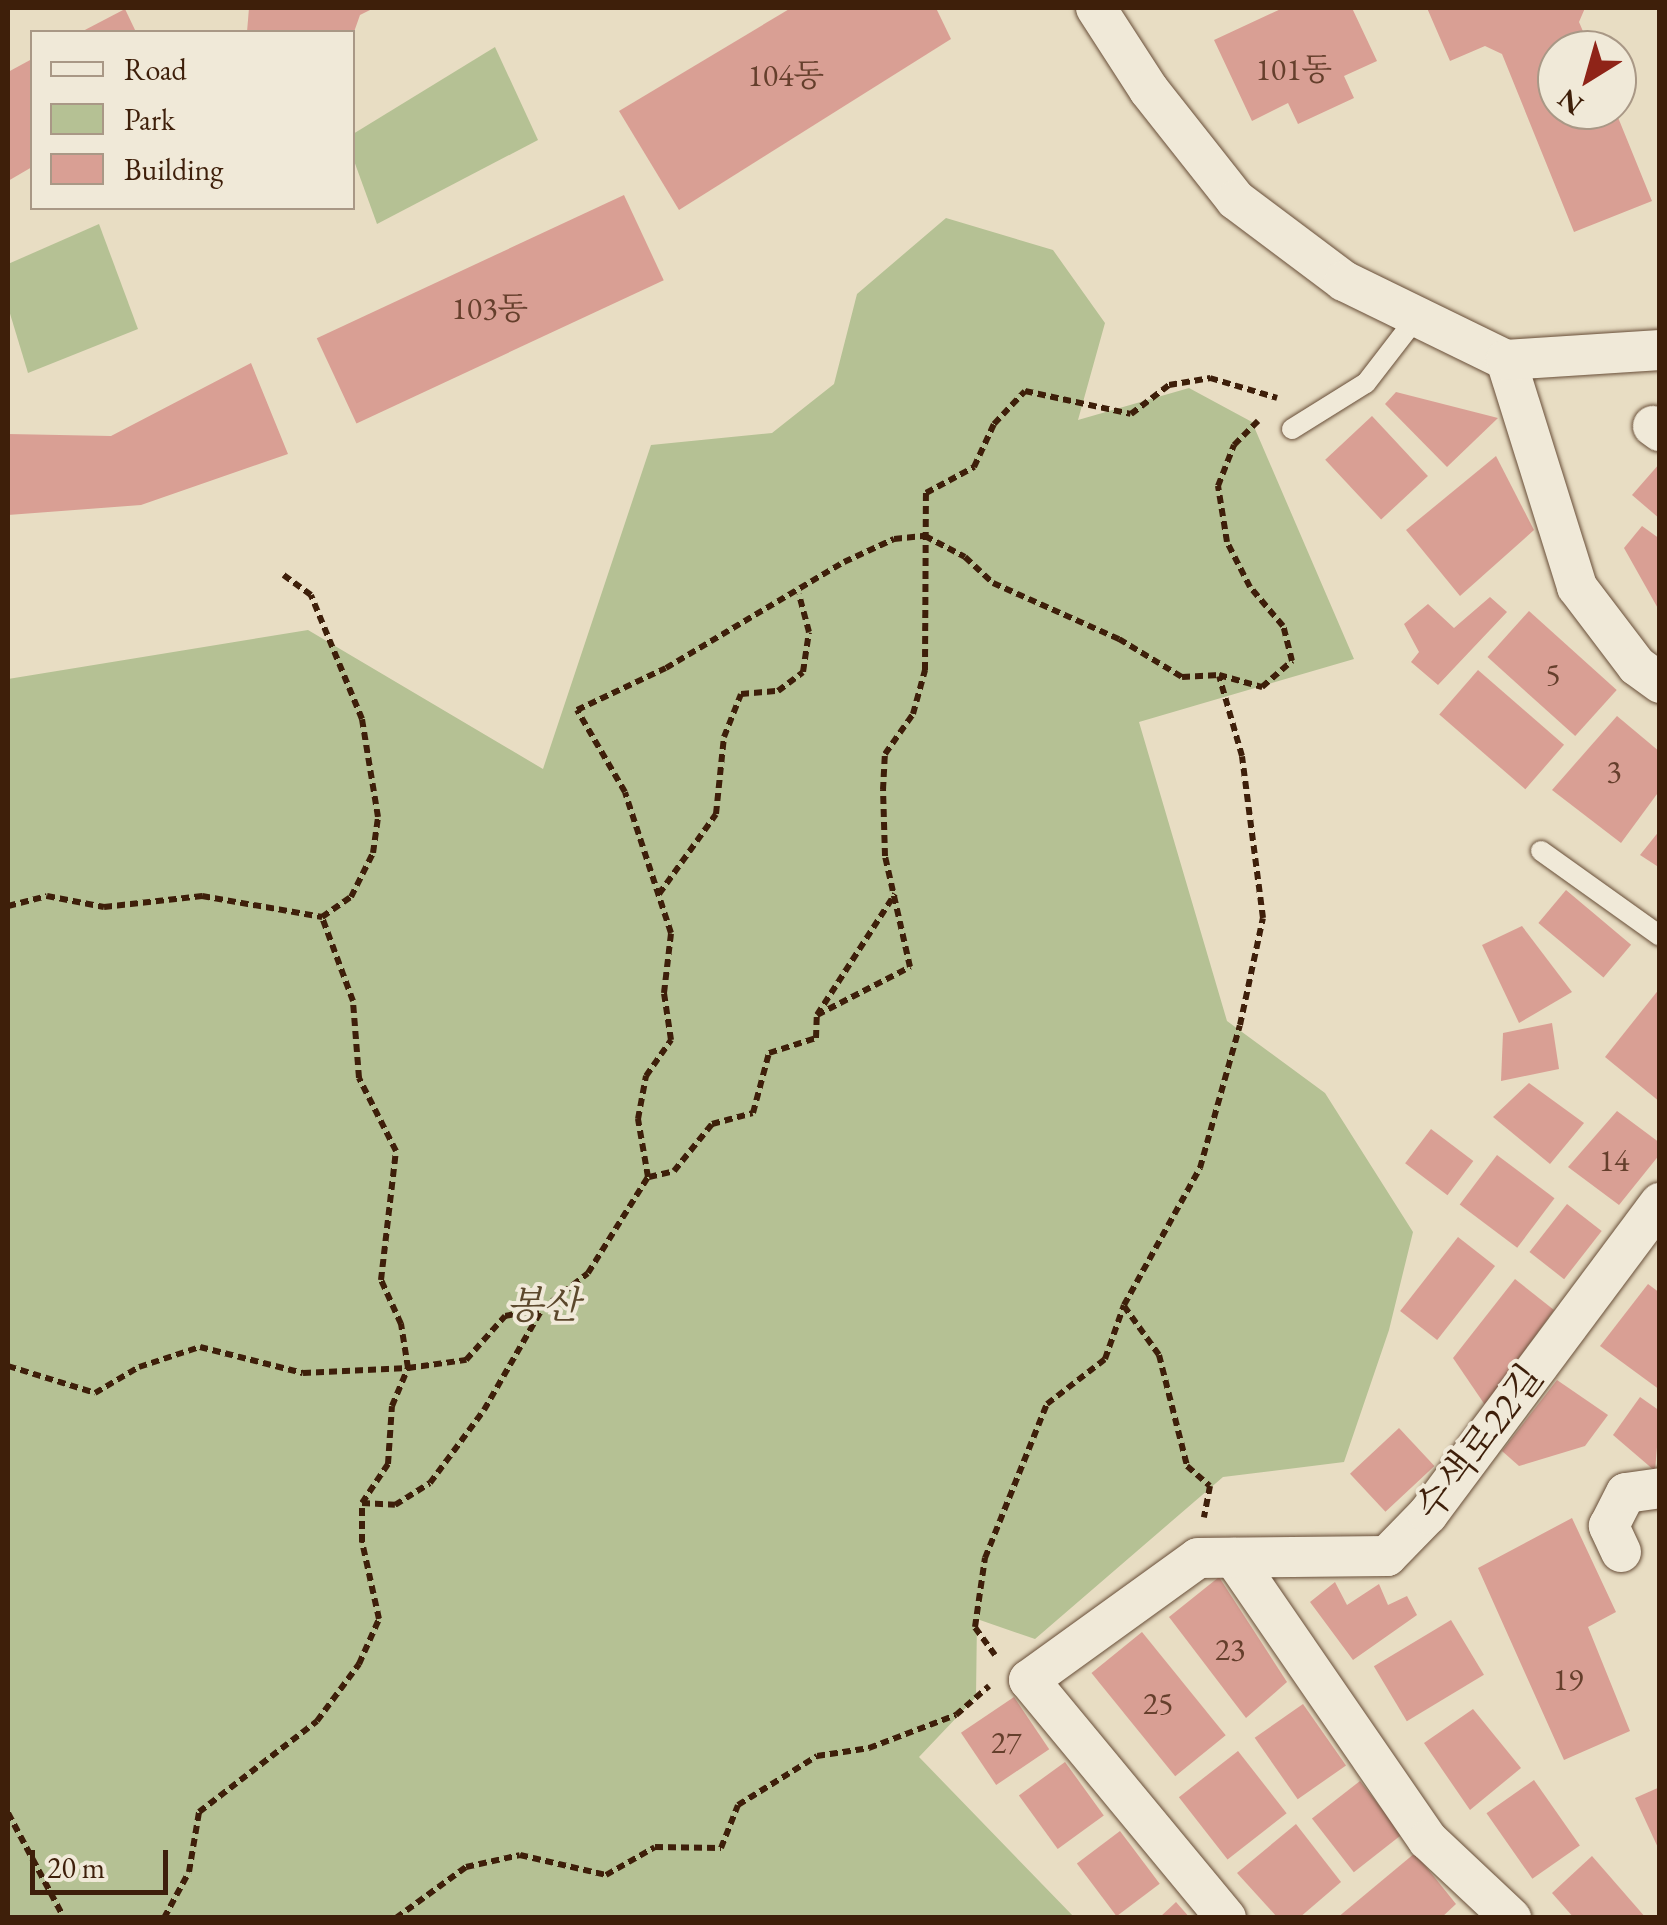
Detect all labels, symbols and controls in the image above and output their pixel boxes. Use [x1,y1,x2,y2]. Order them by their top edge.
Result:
legend [30,30,355,210]
north arrow [1537,30,1637,130]
text: Road [124,50,187,89]
house number: 101동 [1256,50,1332,88]
house number: 104동 [748,56,824,94]
text: N [1550,81,1590,124]
text: Park [124,100,175,139]
text: Building [124,150,223,189]
house number: 103동 [452,289,528,327]
house number: 5 [1545,655,1561,693]
house number: 3 [1606,752,1622,790]
house number: 14 [1599,1141,1629,1179]
park label: 봉산 [506,1282,580,1328]
street label: 수색로22길 [1406,1355,1552,1529]
house number: 23 [1215,1630,1245,1668]
house number: 19 [1553,1660,1583,1698]
house number: 25 [1143,1684,1173,1722]
house number: 27 [991,1723,1021,1761]
scale bar [35,1830,172,1892]
text: 20 m [47,1848,105,1887]

